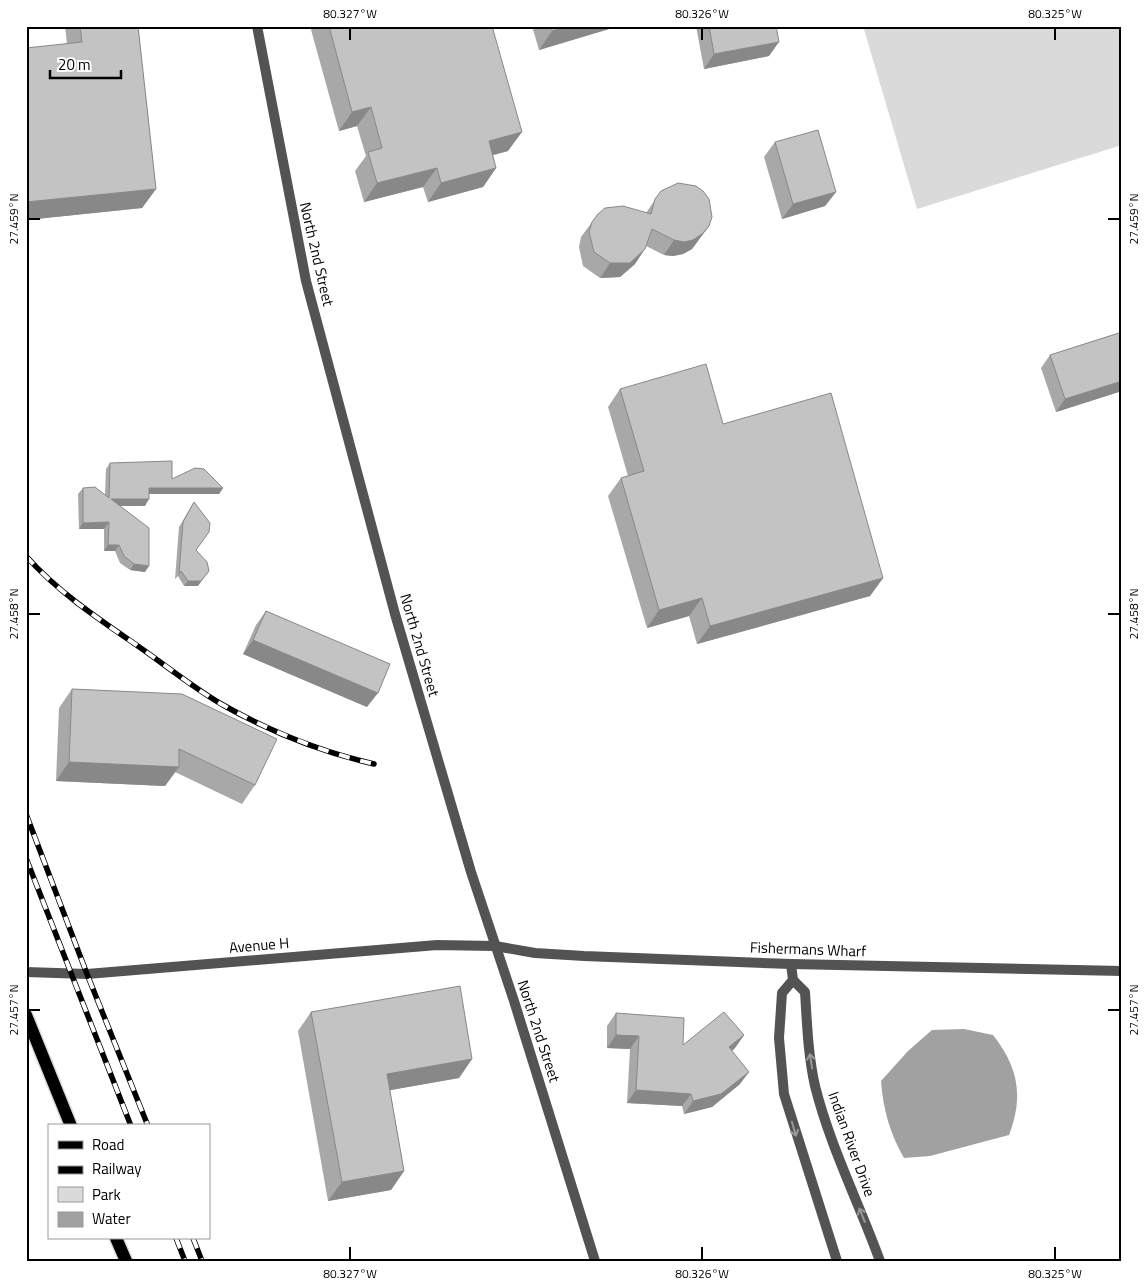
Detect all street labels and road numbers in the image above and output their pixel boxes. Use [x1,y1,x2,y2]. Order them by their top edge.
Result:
street label: North 2nd Street [294,200,340,309]
street label: North 2nd Street [394,591,446,700]
street label: Avenue H [228,931,290,959]
street label: Fishermans Wharf [749,935,867,963]
street label: North 2nd Street [512,977,567,1086]
street label: Indian River Drive [822,1088,882,1200]

